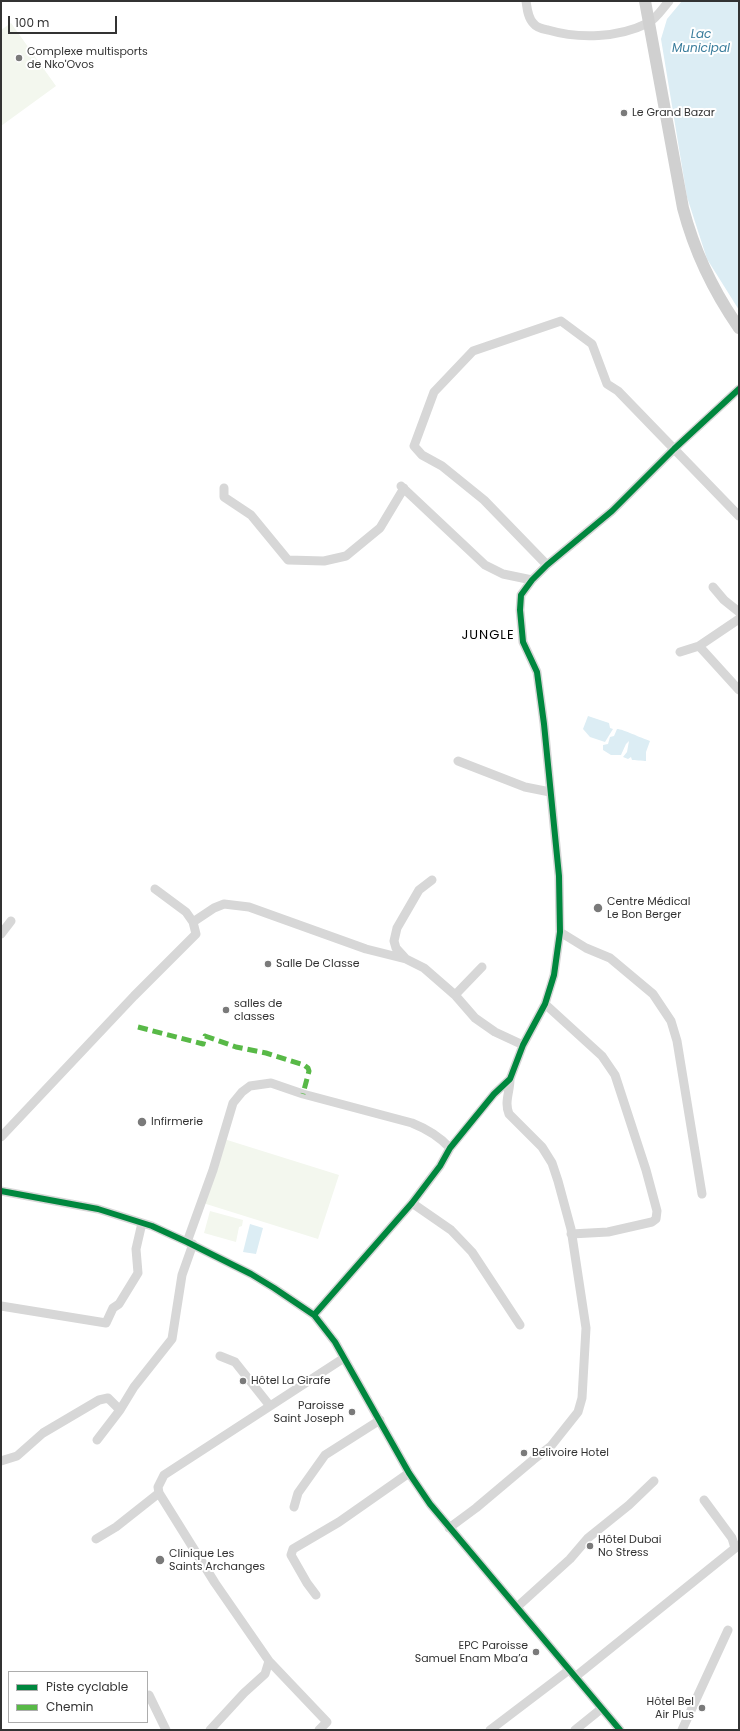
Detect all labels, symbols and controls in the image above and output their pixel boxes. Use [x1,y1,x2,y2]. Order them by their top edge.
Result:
scale bar [10,8,119,34]
text: 100 m [15,14,49,31]
water label: Lac Municipal [672,28,730,56]
place label: Complexe multisports de Nko'Ovos [27,45,148,71]
marker: Complexe multisports de Nko'Ovos [14,53,24,63]
place label: Le Grand Bazar [632,106,715,120]
marker: Le Grand Bazar [619,108,629,118]
district label: JUNGLE [461,628,515,644]
place label: Centre Médical Le Bon Berger [607,895,690,921]
marker: Centre Médical Le Bon Berger [592,902,604,914]
place label: Salle De Classe [276,957,360,971]
marker: Salle De Classe [263,959,273,969]
place label: salles de classes [234,997,282,1023]
marker: salles de classes [221,1005,231,1015]
place label: Infirmerie [151,1115,203,1129]
marker: Infirmerie [136,1116,148,1128]
place label: Hôtel La Girafe [251,1374,330,1388]
marker: Hôtel La Girafe [238,1376,248,1386]
place label: Paroisse Saint Joseph [274,1399,344,1425]
marker: Paroisse Saint Joseph [347,1407,357,1417]
place label: Belivoire Hotel [532,1446,609,1460]
marker: Belivoire Hotel [519,1448,529,1458]
place label: Hôtel Dubai No Stress [598,1533,662,1559]
marker: Hôtel Dubai No Stress [585,1541,595,1551]
place label: Clinique Les Saints Archanges [169,1547,265,1573]
marker: Clinique Les Saints Archanges [154,1554,166,1566]
place label: EPC Paroisse Samuel Enam Mba’a [415,1639,528,1665]
marker: EPC Paroisse Samuel Enam Mba’a [531,1647,541,1657]
legend [8,1671,148,1723]
text: Piste cyclable [46,1678,128,1695]
place label: Hôtel Bel Air Plus [647,1695,694,1721]
text: Chemin [46,1698,93,1715]
marker: Hôtel Bel Air Plus [697,1703,707,1713]

